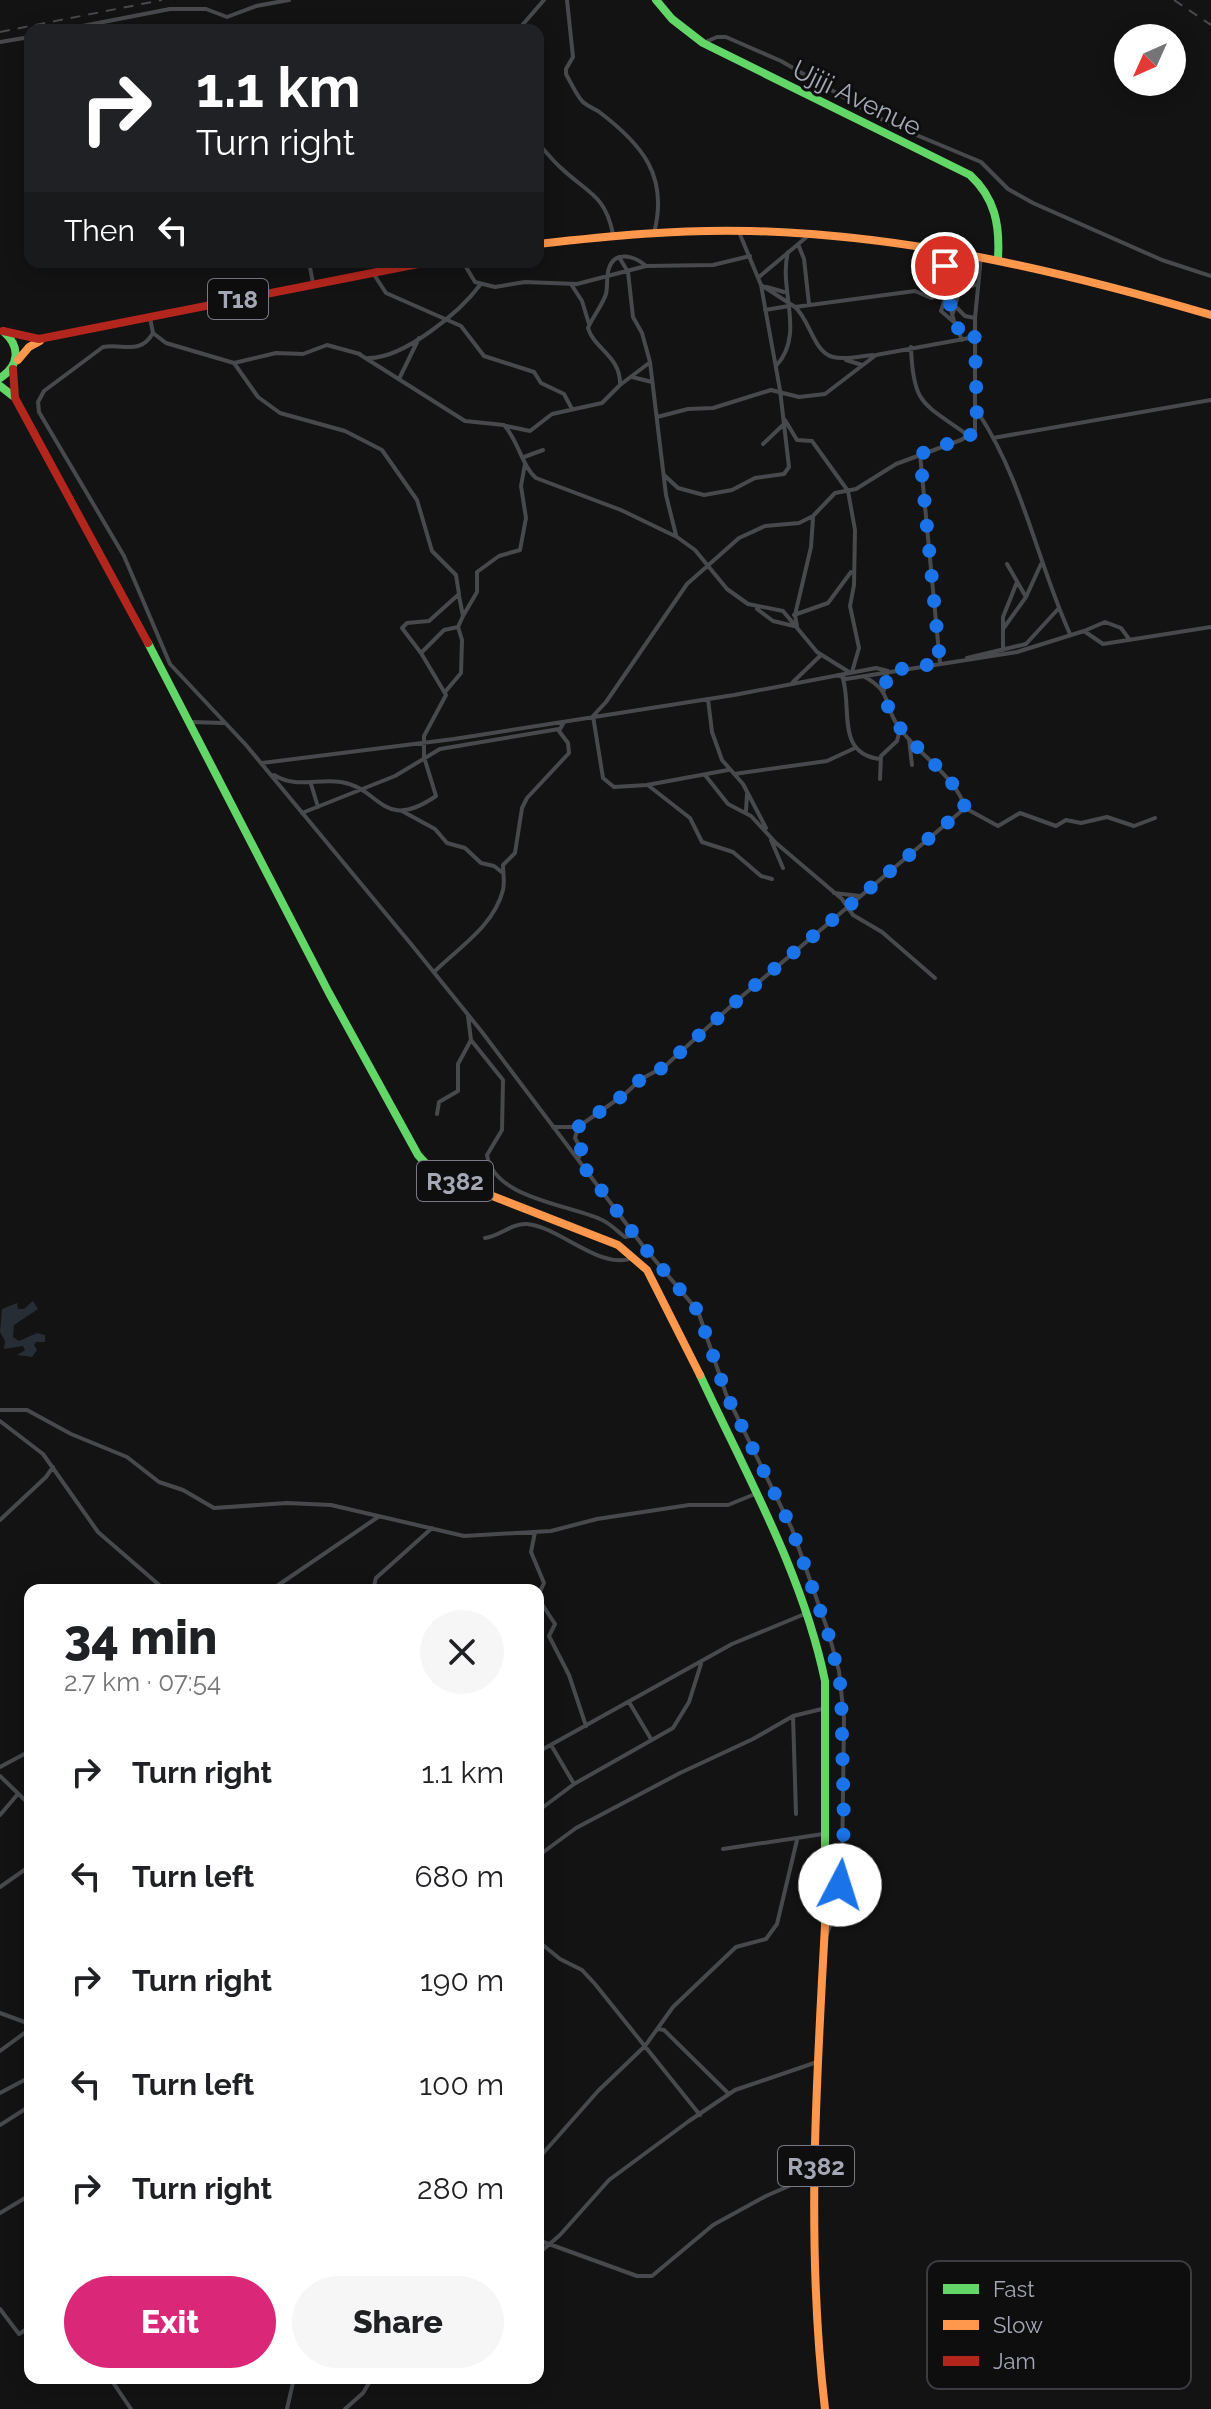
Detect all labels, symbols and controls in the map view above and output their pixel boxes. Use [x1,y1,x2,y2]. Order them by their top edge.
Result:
north arrow [1114,24,1186,96]
map controls [1114,24,1186,96]
text: 1.1 km [196,54,361,120]
street label: Ujiji Avenue [788,54,926,142]
icon: right [64,56,168,160]
text: Turn right [196,121,355,163]
icon: left [151,208,195,252]
text: Then [64,213,135,248]
pin [911,232,979,300]
icon: arrive [923,244,967,288]
road number: T18 [208,279,268,319]
road number: R382 [417,1161,493,1201]
text: 34 min [64,1609,217,1665]
button: close [420,1610,504,1694]
text: 2.7 km · 07:54 [64,1667,221,1697]
icon: right [64,1750,108,1794]
text: Turn right [132,1755,272,1790]
text: 1.1 km [422,1755,504,1790]
position arrow [798,1843,882,1927]
icon: left [64,1854,108,1898]
text: Turn left [132,1859,254,1894]
text: 680 m [415,1859,504,1894]
icon: right [64,1958,108,2002]
text: Turn right [132,1963,272,1998]
text: 190 m [420,1963,504,1998]
icon: left [64,2062,108,2106]
text: Turn left [132,2067,254,2102]
text: 100 m [419,2067,504,2102]
road number: R382 [778,2146,854,2186]
icon: right [64,2166,108,2210]
text: Turn right [132,2171,272,2206]
text: 280 m [417,2171,504,2206]
legend [927,2261,1191,2389]
button: Exit [64,2276,276,2368]
button: Share [292,2276,504,2368]
text: Fast [993,2276,1035,2302]
text: Slow [993,2312,1043,2338]
text: Jam [993,2348,1036,2374]

